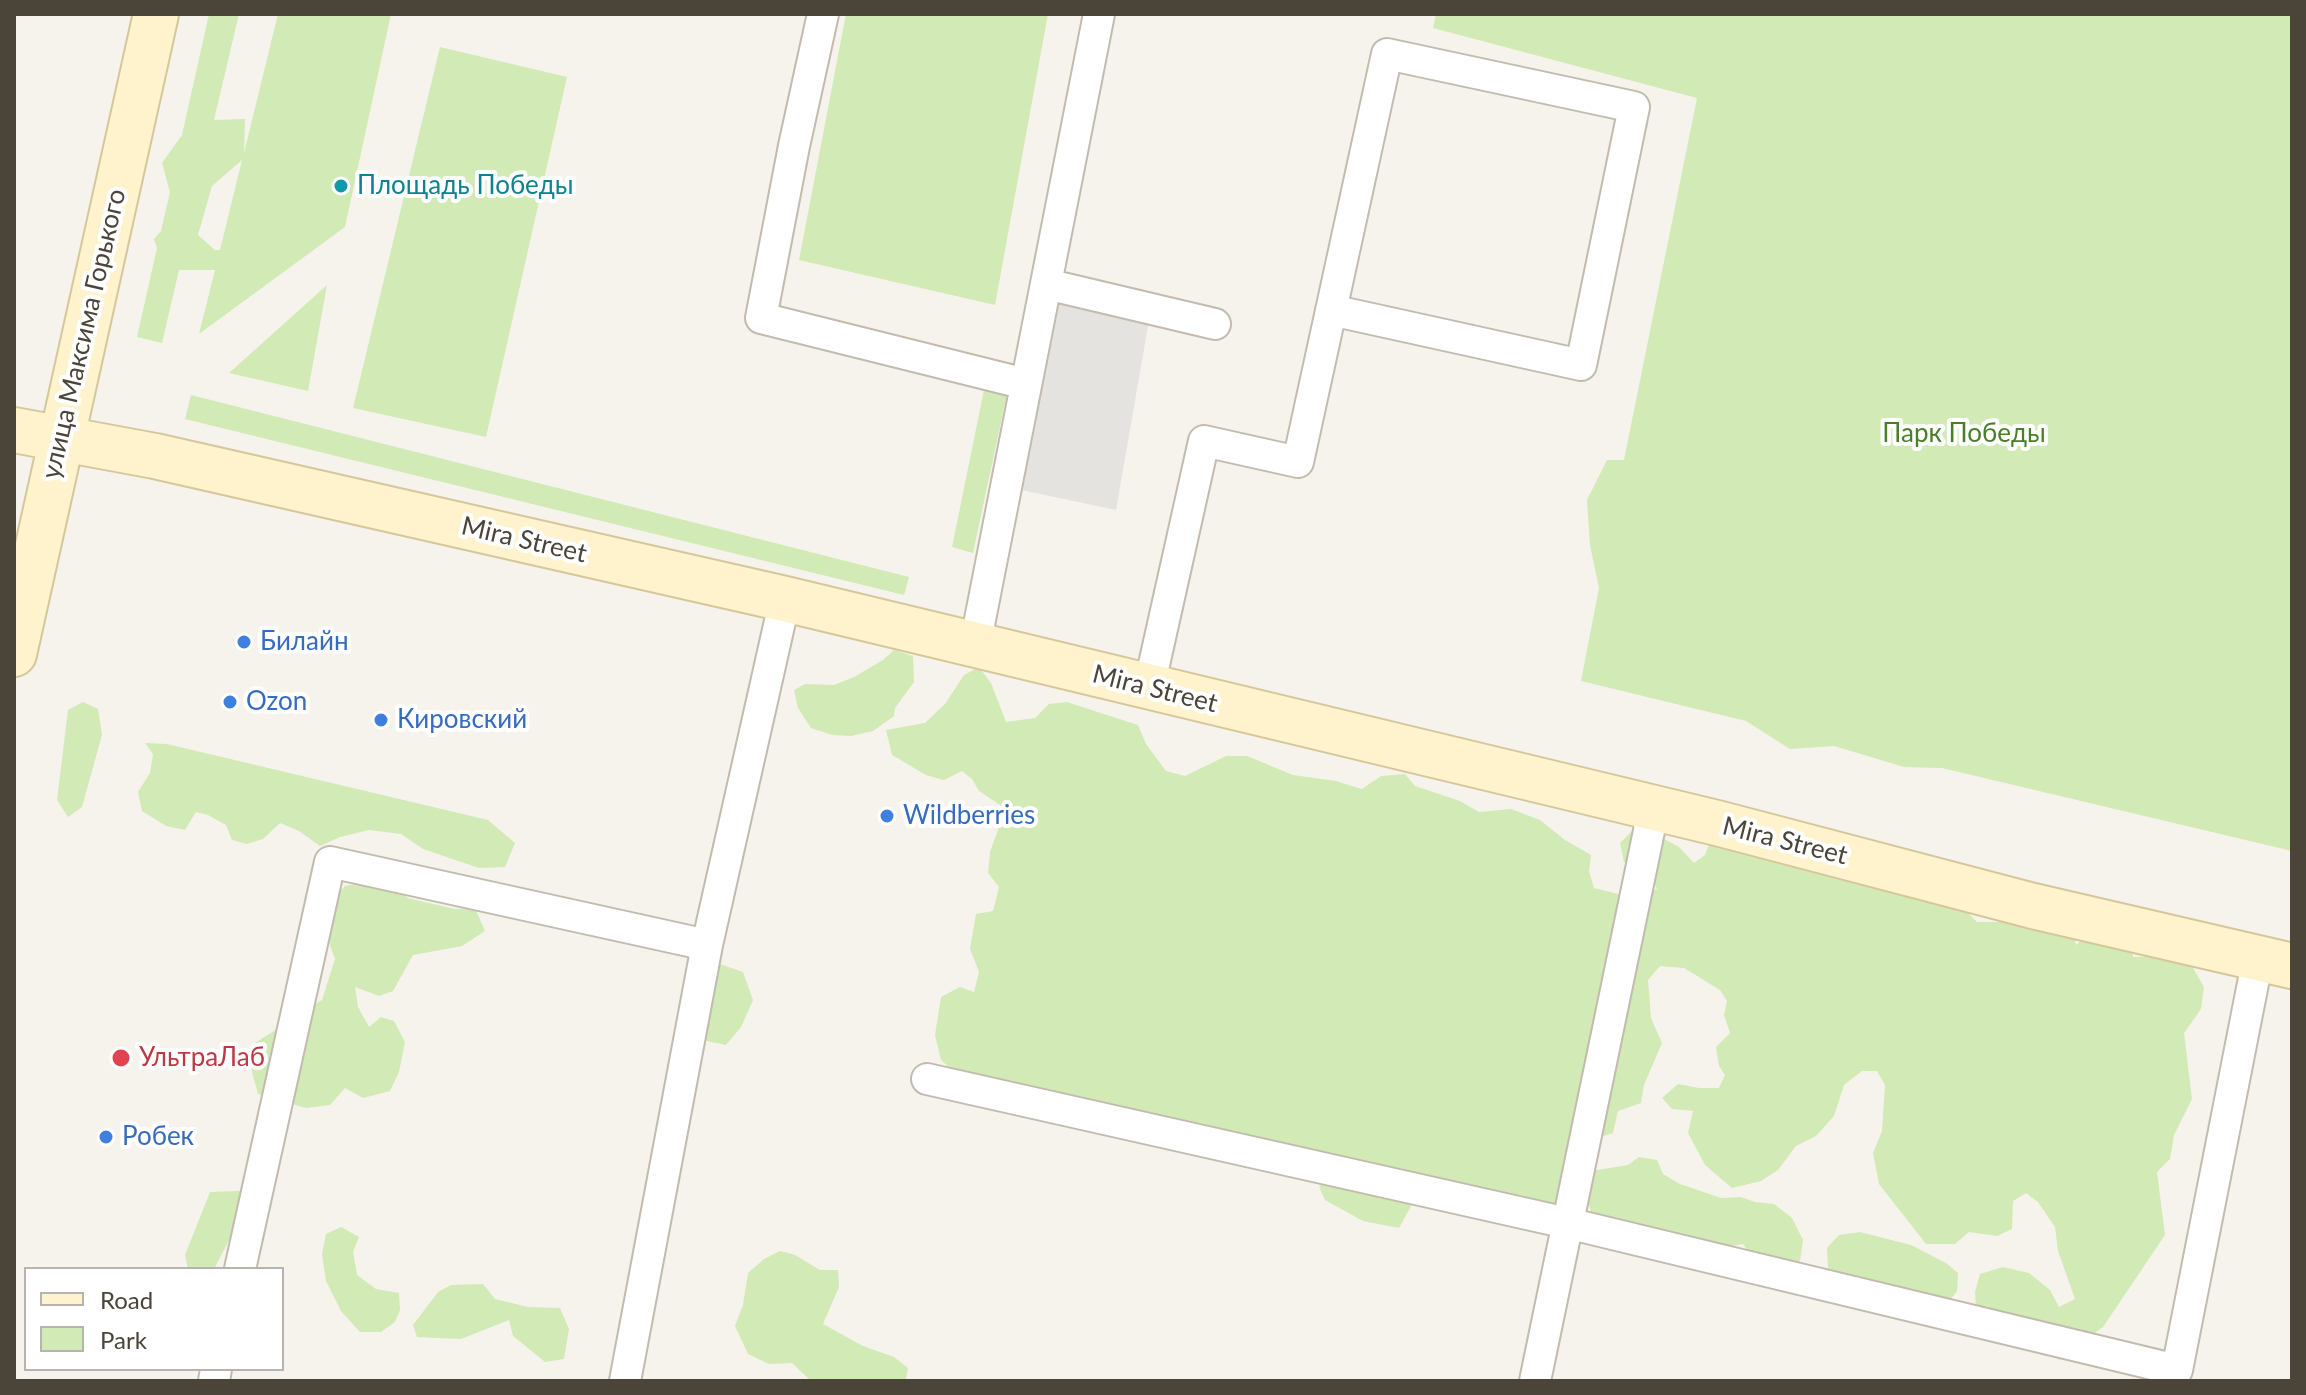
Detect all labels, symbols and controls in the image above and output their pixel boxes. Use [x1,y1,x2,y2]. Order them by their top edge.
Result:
place label: Площадь Победы [357,170,574,202]
marker: Площадь Победы [332,177,350,195]
street label: улица Максима Горького [35,186,133,482]
park label: Парк Победы [1882,418,2046,450]
street label: Mira Street [458,510,590,570]
place label: Билайн [260,626,349,658]
marker: Билайн [235,633,253,651]
street label: Mira Street [1089,658,1221,720]
place label: Ozon [246,686,307,718]
marker: Ozon [221,693,239,711]
place label: Кировский [397,704,527,736]
marker: Кировский [372,711,390,729]
place label: Wildberries [903,800,1035,832]
marker: Wildberries [878,807,896,825]
street label: Mira Street [1719,810,1851,872]
place label: УльтраЛаб [139,1042,265,1074]
marker: УльтраЛаб [110,1047,132,1069]
place label: Робек [122,1121,194,1153]
marker: Робек [97,1128,115,1146]
legend [24,1267,284,1371]
text: Road [100,1285,153,1314]
text: Park [100,1325,147,1354]

